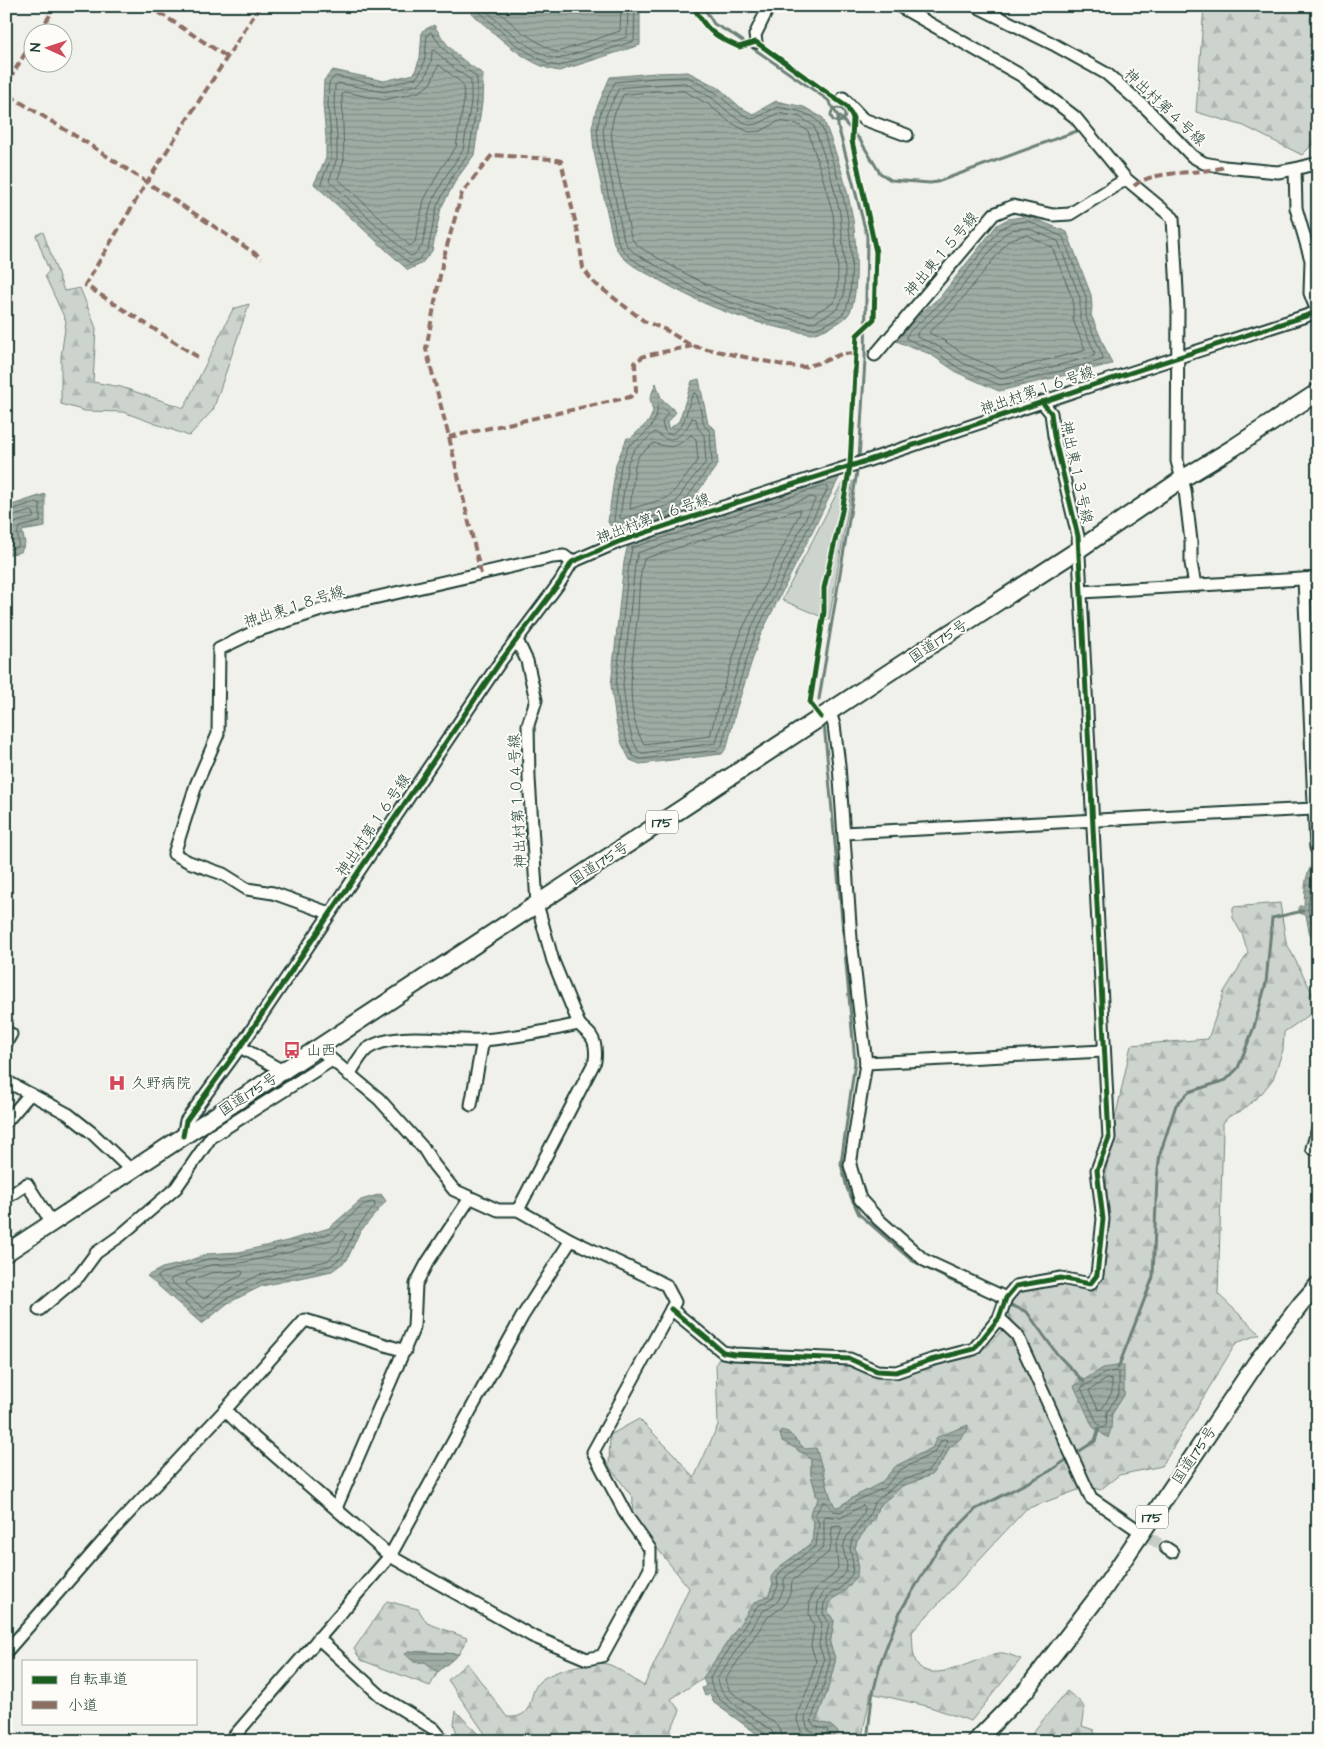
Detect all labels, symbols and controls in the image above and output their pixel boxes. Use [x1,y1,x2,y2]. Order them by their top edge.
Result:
north arrow [22,22,72,72]
text: N [26,42,46,52]
street label: 神出村第４号線 [1119,64,1210,151]
street label: 神出東１５号線 [900,207,983,301]
street label: 神出村第１６号線 [977,361,1097,420]
street label: 神出東１３号線 [1055,419,1098,526]
street label: 神出村第１６号線 [593,488,713,549]
street label: 神出東１８号線 [241,580,347,633]
street label: 国道175号 [905,614,972,668]
street label: 神出村第１０４号線 [503,733,532,869]
street label: 神出村第１６号線 [331,770,416,881]
road number: 175 [646,810,678,834]
street label: 国道175号 [566,836,633,890]
bus stop icon: 山西 [282,1040,302,1060]
place label: 山西 [306,1040,336,1061]
street label: 国道175号 [215,1067,282,1121]
hospital icon: 久野病院 [107,1073,127,1093]
place label: 久野病院 [131,1073,191,1094]
street label: 国道175号 [1167,1422,1222,1489]
road number: 175 [1136,1505,1168,1528]
legend [22,1660,198,1724]
text: 自転車道 [68,1669,128,1690]
text: 小道 [68,1695,98,1716]

